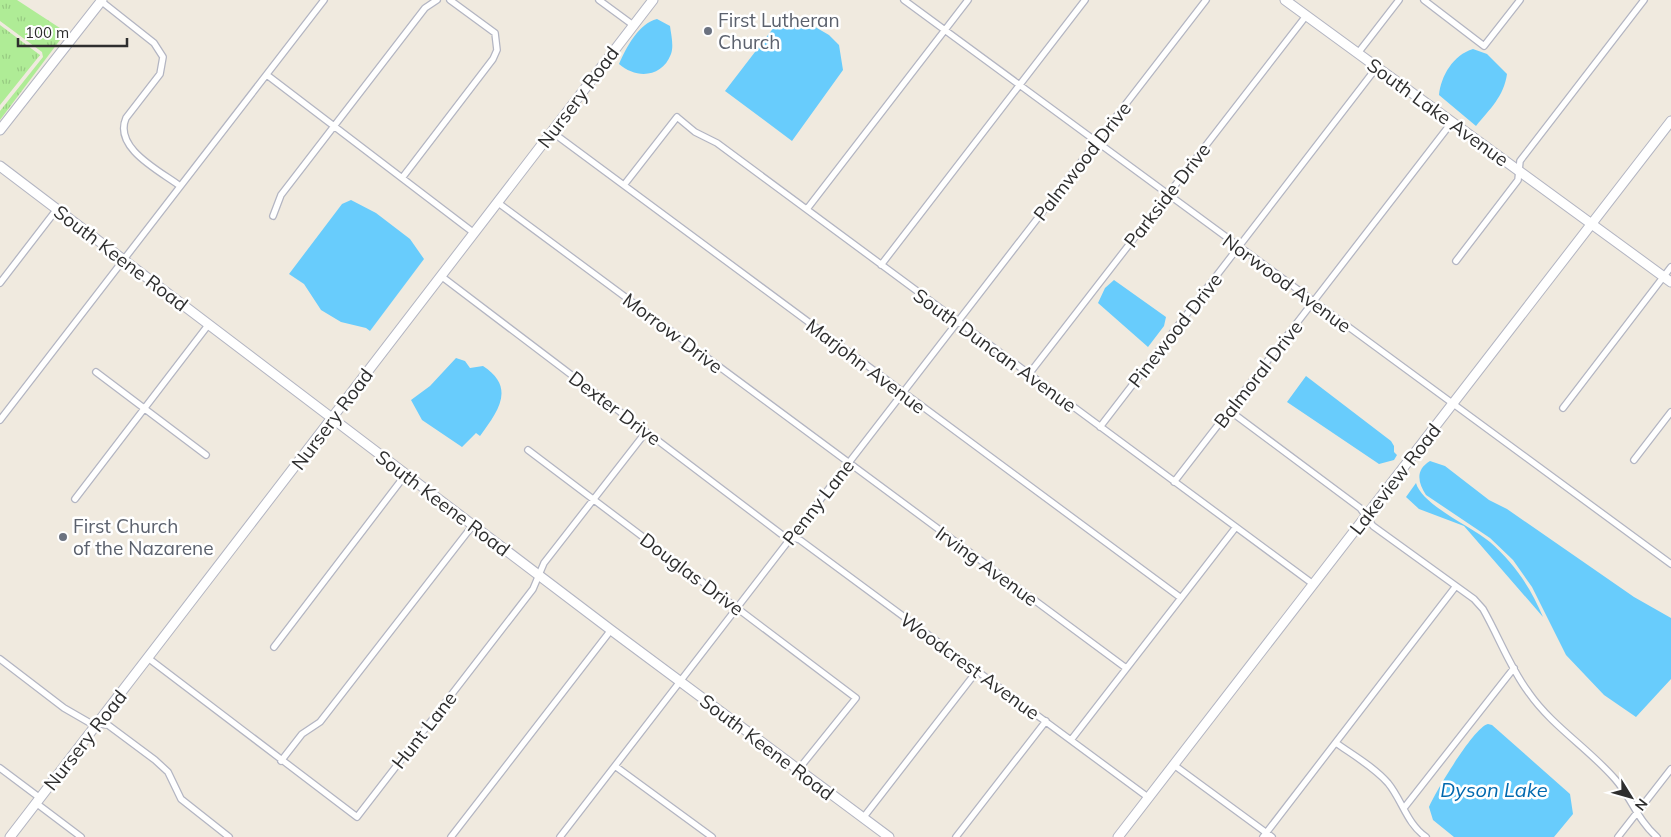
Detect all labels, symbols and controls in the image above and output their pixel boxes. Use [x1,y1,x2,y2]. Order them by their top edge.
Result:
place label: First Lutheran Church [718,8,840,54]
scale bar [18,15,126,47]
text: 100 m [25,23,69,42]
marker: First Lutheran Church [702,25,714,37]
street label: Nursery Road [532,42,624,152]
street label: South Lake Avenue [1363,53,1513,171]
street label: Palmwood Drive [1028,97,1136,225]
street label: Parkside Drive [1119,138,1215,252]
street label: South Keene Road [49,200,193,316]
street label: Norwood Avenue [1218,228,1356,338]
street label: Pinewood Drive [1123,268,1227,392]
street label: South Duncan Avenue [909,283,1081,417]
street label: Morrow Drive [618,288,728,378]
street label: Marjohn Avenue [802,313,930,419]
street label: Balmoral Drive [1209,315,1307,433]
street label: Nursery Road [286,364,378,474]
street label: Dexter Drive [564,366,666,450]
street label: Lakeview Road [1344,419,1446,539]
street label: South Keene Road [371,445,515,561]
street label: Penny Lane [777,454,859,550]
place label: First Church of the Nazarene [73,514,214,560]
street label: Irving Avenue [931,521,1043,611]
street label: Douglas Drive [635,527,749,621]
marker: First Church of the Nazarene [57,531,69,543]
street label: Woodcrest Avenue [895,607,1045,725]
street label: Nursery Road [38,685,132,795]
street label: Hunt Lane [386,687,462,773]
street label: South Keene Road [695,689,839,805]
north arrow [1606,772,1656,822]
water label: Dyson Lake [1440,777,1548,802]
text: N [1631,795,1652,814]

